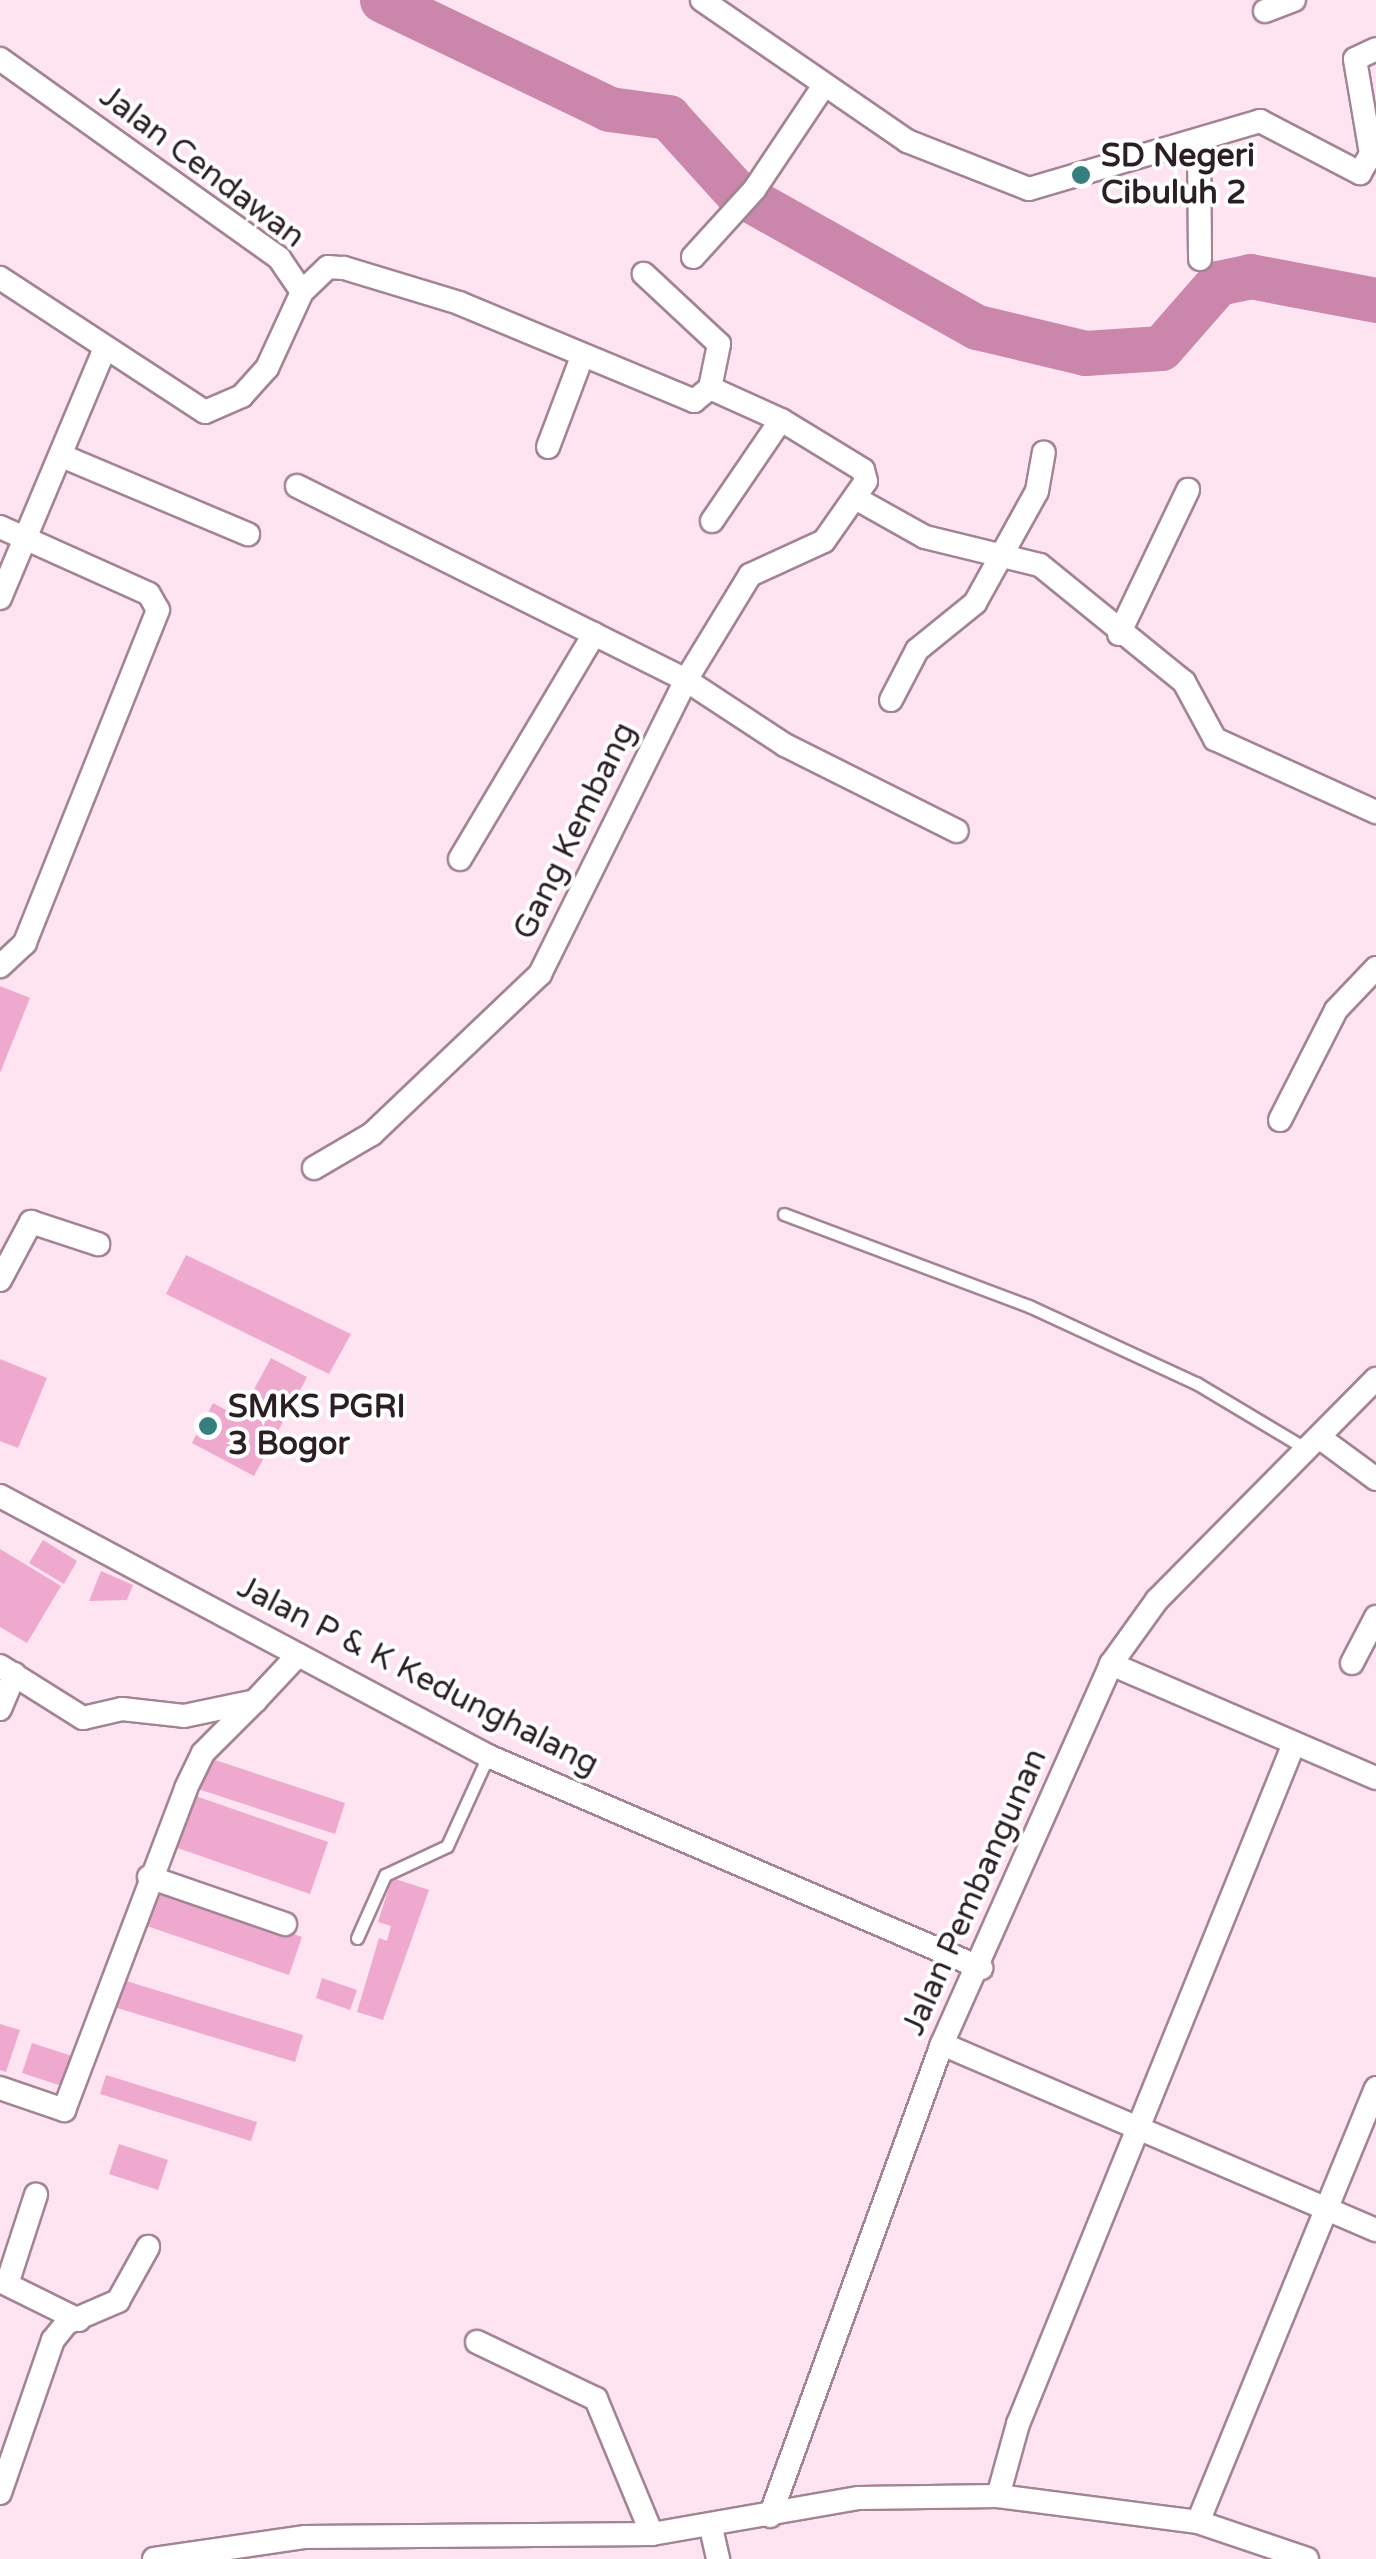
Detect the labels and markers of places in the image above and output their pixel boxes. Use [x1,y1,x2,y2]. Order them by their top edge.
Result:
place label: SD Negeri Cibuluh 2 [1101,138,1255,213]
marker: SD Negeri Cibuluh 2 [1070,164,1092,186]
place label: SMKS PGRI 3 Bogor [228,1389,406,1464]
marker: SMKS PGRI 3 Bogor [197,1415,219,1437]

